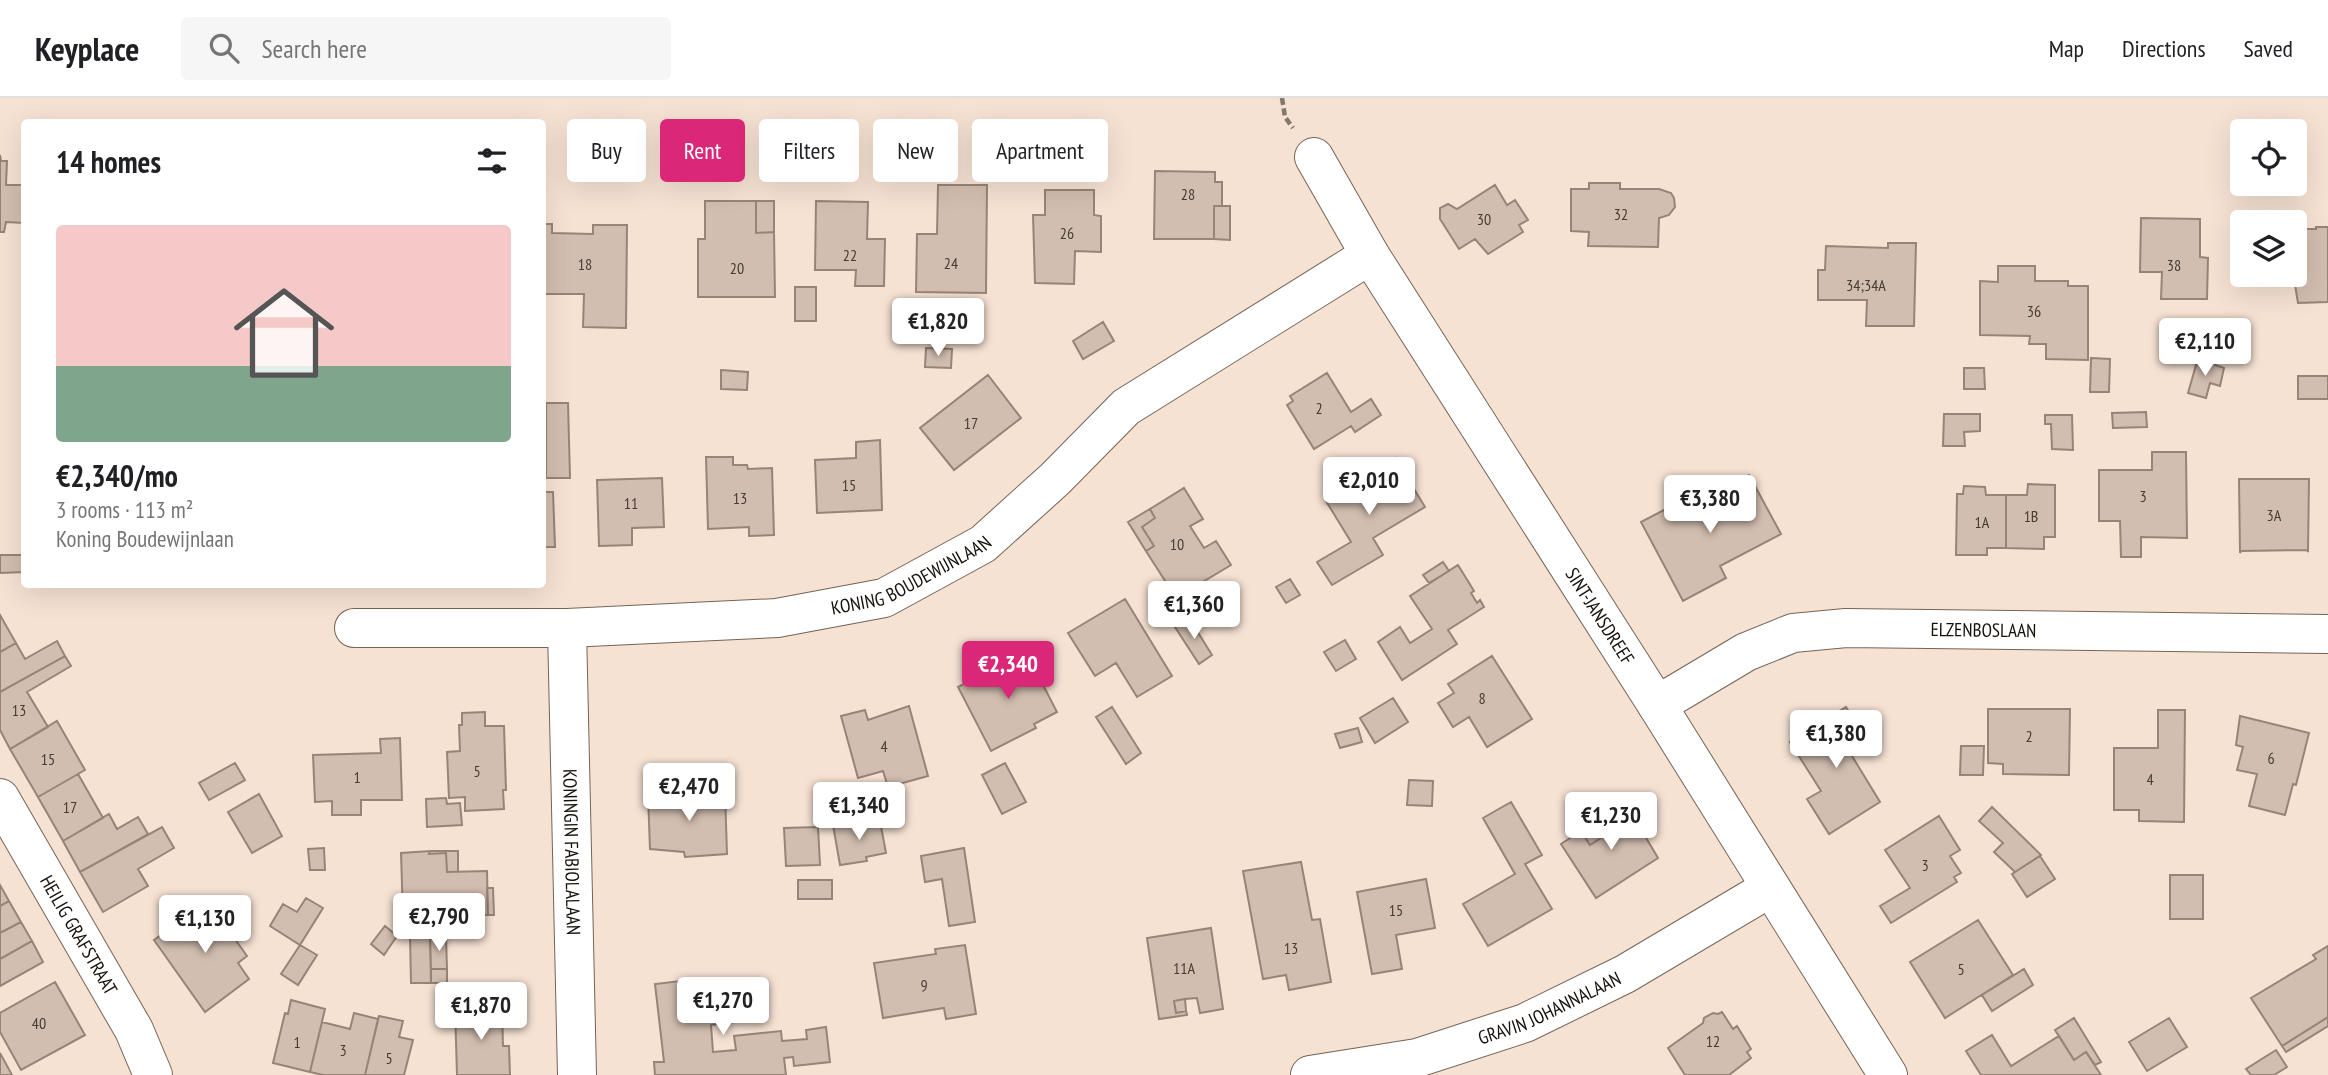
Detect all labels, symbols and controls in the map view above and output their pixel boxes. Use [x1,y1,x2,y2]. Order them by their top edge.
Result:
search box [181,17,671,80]
text: Keyplace [35,27,139,70]
icon: search [205,29,243,67]
text: Search here [261,32,367,65]
text: Map [2049,33,2084,64]
text: Directions [2122,33,2206,64]
text: Saved [2244,33,2293,64]
chip: Buy [567,119,646,182]
chip: Rent [660,119,745,182]
chip: Filters [759,119,859,182]
chip: New [873,119,958,182]
chip: Apartment [972,119,1108,182]
map controls [2230,119,2307,287]
button: locate [2230,119,2307,196]
text: 14 homes [56,142,161,181]
icon: filters [473,142,511,180]
house number: 28 [1181,184,1195,204]
house number: 32 [1614,204,1628,224]
house number: 30 [1477,209,1491,229]
button: layers [2230,210,2307,287]
house number: 26 [1060,223,1074,243]
house number: 22 [843,245,857,265]
house number: 24 [944,253,958,273]
house number: 18 [578,254,592,274]
house number: 38 [2167,255,2181,275]
house number: 20 [730,258,744,278]
icon: home [221,270,347,396]
house number: 34;34A [1846,275,1886,295]
pin: €1,820 [881,299,995,358]
house number: 36 [2027,301,2041,321]
text: €1,820 [908,306,968,335]
pin: €2,110 [2148,318,2262,378]
text: €2,110 [2175,326,2235,355]
house number: 2 [1315,398,1323,418]
house number: 17 [964,413,978,433]
text: €2,340/mo [56,456,178,495]
pin: €2,010 [1312,458,1426,517]
text: €2,010 [1339,465,1399,494]
house number: 15 [842,475,856,495]
pin: €3,380 [1653,476,1767,535]
text: €3,380 [1680,483,1740,512]
house number: 3 [2139,486,2147,506]
house number: 13 [733,488,747,508]
house number: 11 [624,493,638,513]
text: 3 rooms · 113 m² [56,495,193,524]
house number: 3A [2267,505,2282,525]
house number: 1B [2024,506,2038,526]
house number: 1A [1975,512,1990,532]
text: Koning Boudewijnlaan [56,524,234,553]
street label: KONING BOUDEWIJNLAAN [829,530,996,620]
house number: 10 [1170,534,1184,554]
street label: SINT-JANSDREEF [1560,563,1640,669]
pin: €1,360 [1137,582,1251,641]
text: €1,360 [1164,589,1224,618]
street label: ELZENBOSLAAN [1930,617,2036,642]
pin: €2,340 [951,642,1065,701]
text: €2,340 [978,649,1038,678]
house number: 8 [1478,688,1486,708]
house number: 13 [12,700,26,720]
pin: €1,380 [1779,710,1893,770]
text: €1,380 [1806,718,1866,747]
house number: 2 [2025,726,2033,746]
house number: 4 [880,736,888,756]
house number: 6 [2267,748,2275,768]
house number: 15 [41,749,55,769]
house number: 5 [473,761,481,781]
pin: €2,470 [632,764,746,823]
house number: 1 [353,767,361,787]
street label: KONINGIN FABIOLALAAN [558,769,586,935]
house number: 4 [2146,769,2154,789]
text: €2,470 [659,771,719,800]
pin: €1,340 [802,782,916,842]
text: €1,340 [829,790,889,819]
pin: €1,230 [1554,792,1668,852]
house number: 17 [63,797,77,817]
text: €1,230 [1581,800,1641,829]
house number: 3 [1921,855,1929,875]
street label: HEILIG GRAFSTRAAT [35,871,123,999]
pin: €2,790 [382,894,496,953]
pin: €1,130 [148,896,262,955]
house number: 15 [1389,900,1403,920]
text: €2,790 [409,901,469,930]
text: €1,130 [175,903,235,932]
house number: 13 [1284,938,1298,958]
house number: 11A [1173,958,1195,978]
house number: 5 [1957,959,1965,979]
street label: GRAVIN JOHANNALAAN [1475,966,1625,1049]
house number: 9 [920,975,928,995]
pin: €1,270 [666,978,780,1037]
pin: €1,870 [424,982,538,1042]
text: €1,270 [693,985,753,1014]
text: €1,870 [451,990,511,1019]
house number: 40 [32,1013,46,1033]
house number: 12 [1706,1031,1720,1051]
house number: 1 [293,1032,301,1052]
house number: 3 [339,1040,347,1060]
house number: 5 [385,1048,393,1068]

